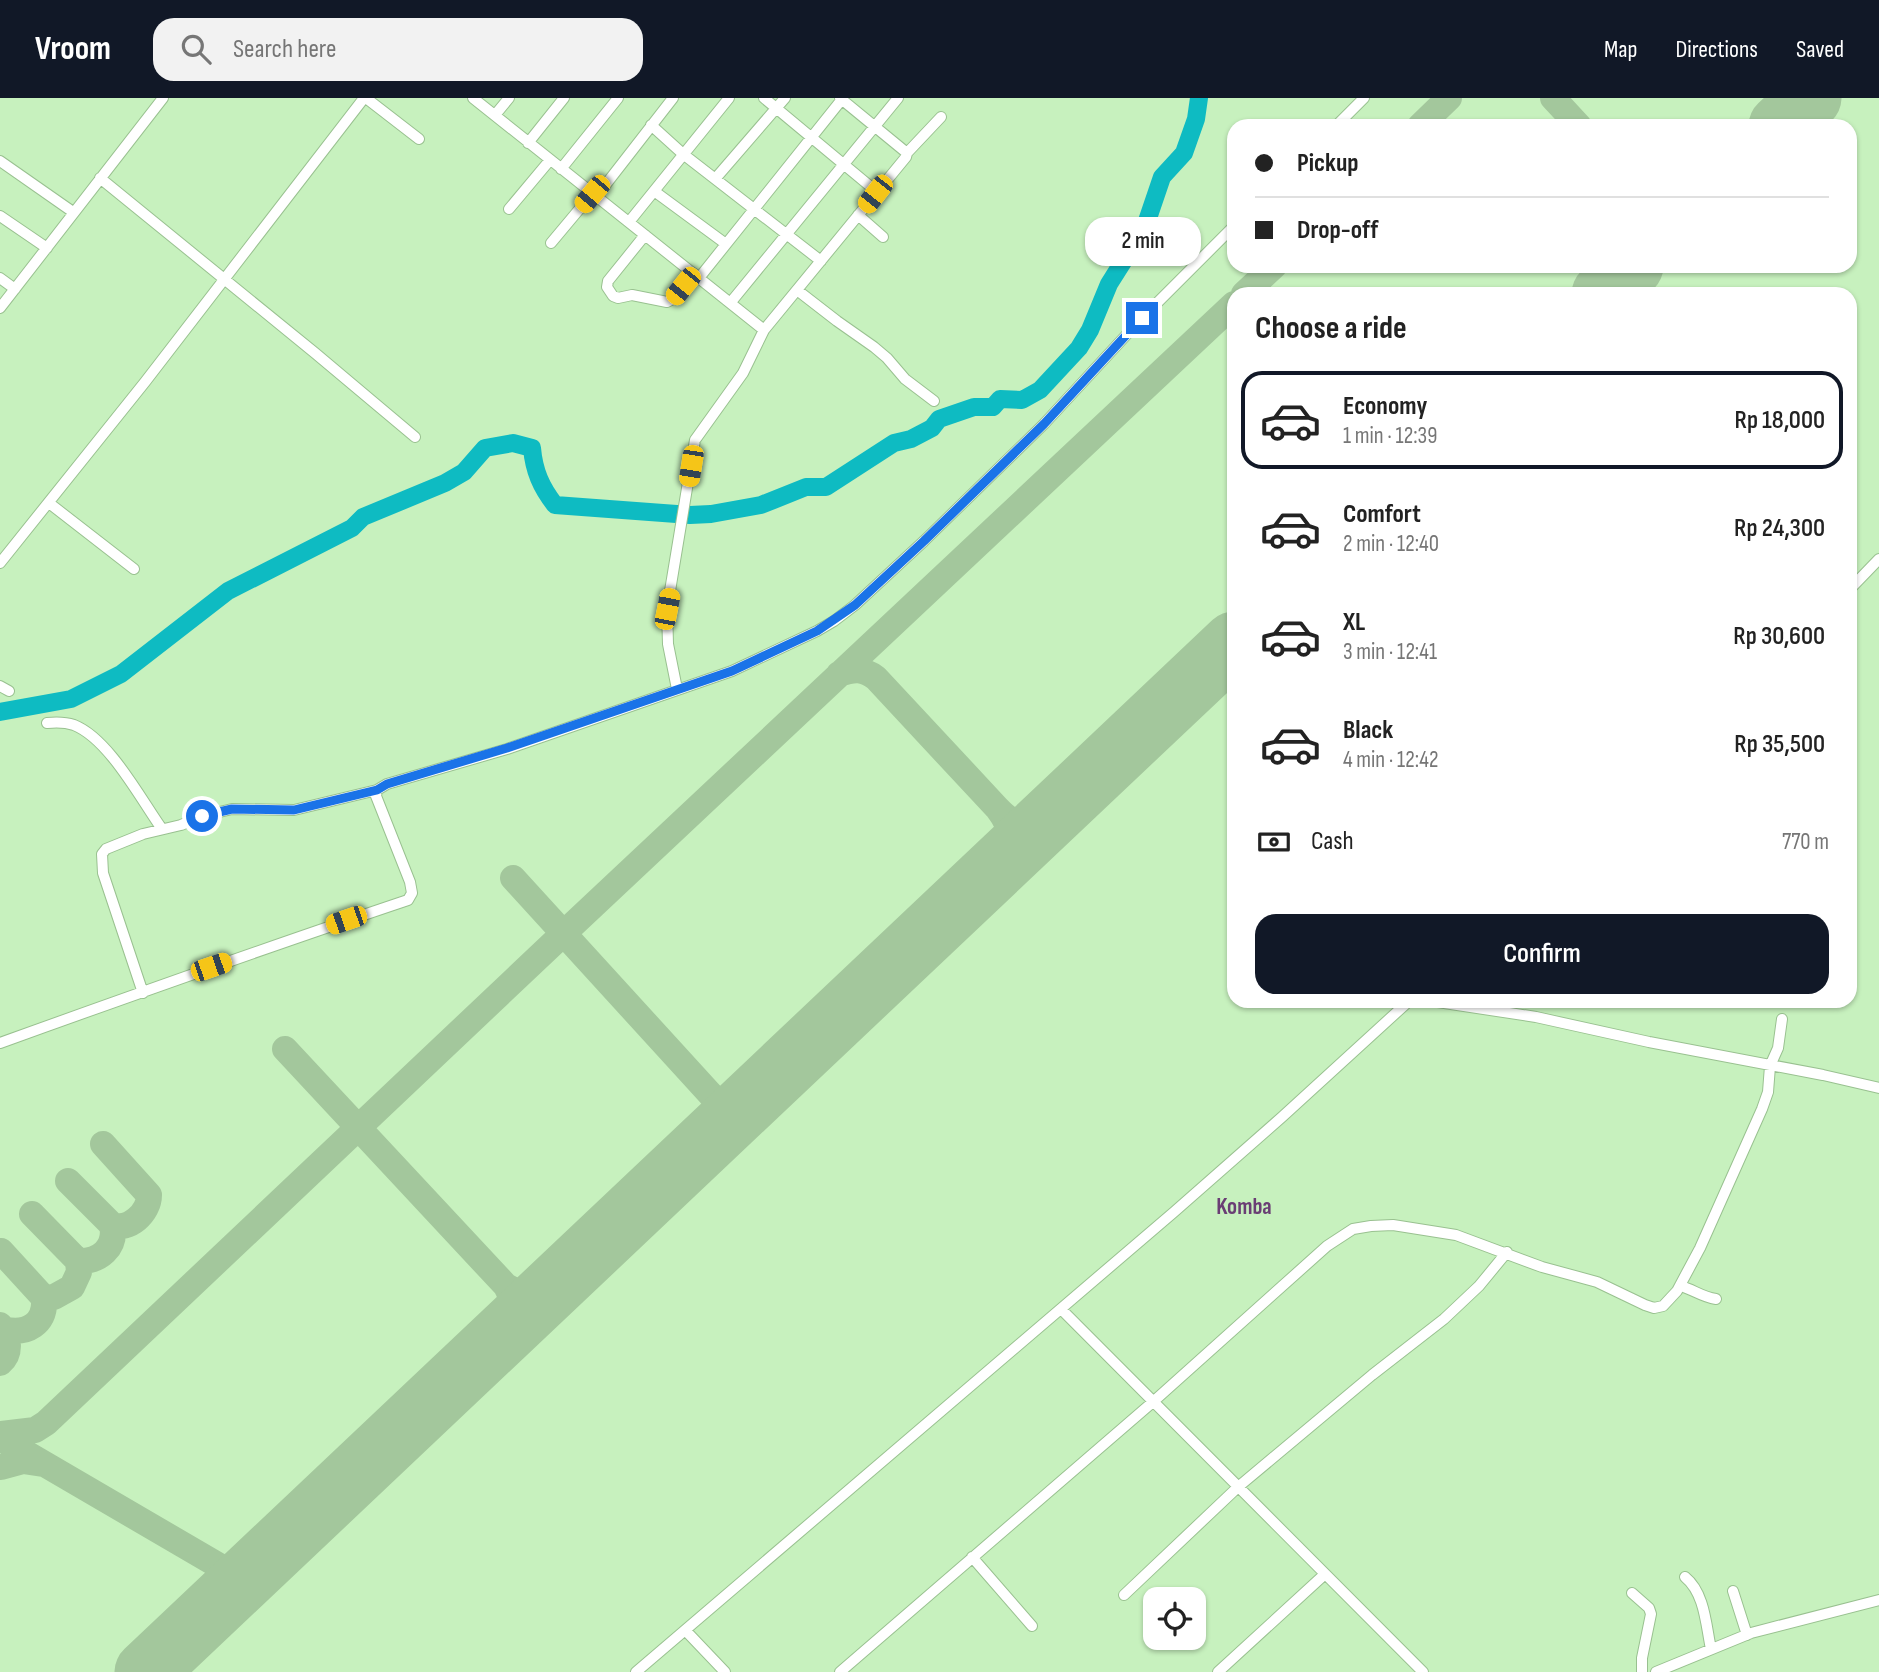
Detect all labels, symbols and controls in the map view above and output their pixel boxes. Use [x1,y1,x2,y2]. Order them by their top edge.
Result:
search box [153,18,643,81]
text: Vroom [35,29,111,69]
icon: search [177,30,215,68]
text: Search here [233,34,336,65]
text: Map [1604,35,1637,64]
text: Directions [1675,35,1758,64]
text: Saved [1796,35,1844,64]
text: Pickup [1297,148,1359,179]
car [571,171,614,217]
car [854,171,897,217]
text: Drop-off [1297,215,1378,246]
callout: 2 min [1084,216,1200,266]
text: 2 min [1121,227,1165,255]
car [662,263,705,309]
route end [1126,302,1158,334]
text: Choose a ride [1255,309,1407,348]
icon: car [1259,389,1322,452]
text: Economy [1343,391,1427,422]
text: Rp 18,000 [1734,405,1825,436]
text: 1 min · 12:39 [1343,422,1437,450]
car [678,444,705,488]
icon: car [1259,497,1322,560]
text: Comfort [1343,499,1421,530]
text: Rp 24,300 [1734,513,1825,544]
text: 2 min · 12:40 [1343,530,1439,558]
car [653,586,682,632]
icon: car [1259,605,1322,668]
text: XL [1343,607,1365,638]
text: Rp 30,600 [1733,621,1825,652]
text: 3 min · 12:41 [1343,638,1437,666]
icon: car [1259,713,1322,776]
text: Black [1343,715,1393,746]
text: Rp 35,500 [1734,729,1825,760]
text: 4 min · 12:42 [1343,746,1438,774]
route start [186,800,218,832]
icon: cash [1255,823,1293,861]
text: Cash [1311,826,1354,857]
text: 770 m [1782,828,1829,856]
car [323,903,370,937]
button: Confirm [1255,914,1829,994]
car [188,950,235,984]
district label: Komba [1216,1193,1272,1221]
map controls [1143,1587,1206,1650]
button: locate [1143,1587,1206,1650]

